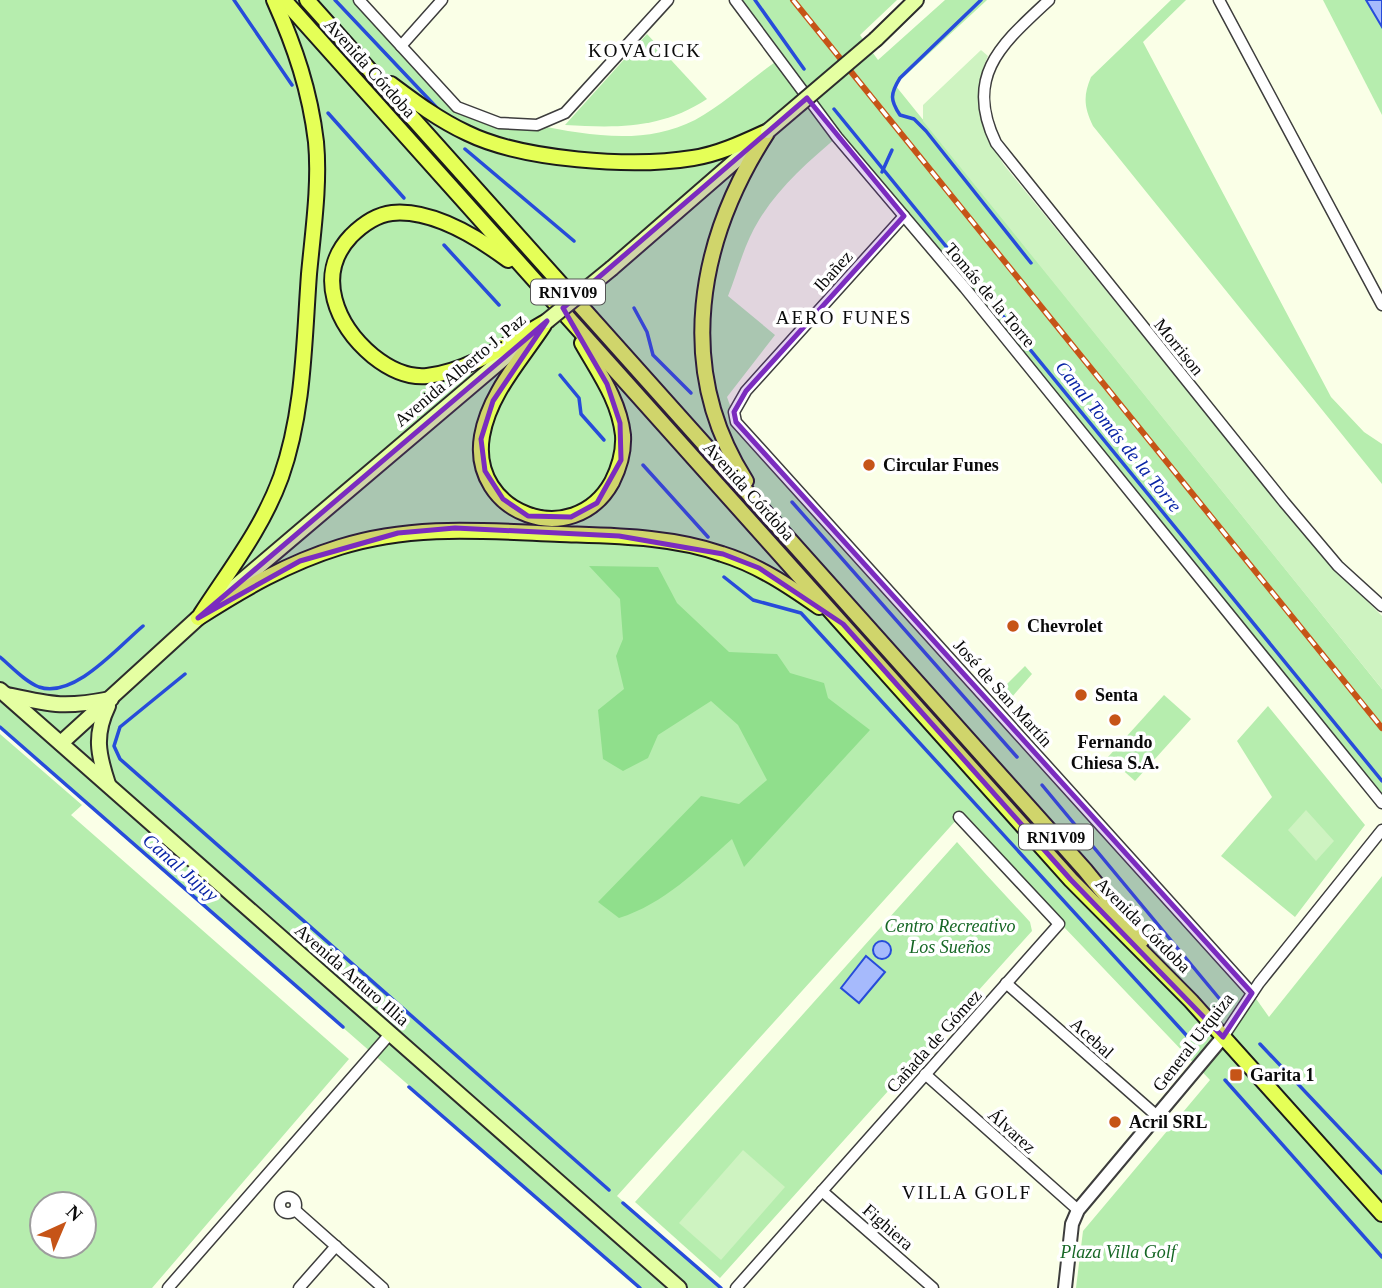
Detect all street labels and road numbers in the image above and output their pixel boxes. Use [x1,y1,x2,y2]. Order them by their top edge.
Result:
street label: Avenida Córdoba [320,14,420,122]
street label: Tomás de la Torre [941,239,1039,351]
street label: Ibañez [810,246,856,296]
road number: RN1V09 [531,280,605,304]
street label: Avenida Alberto J. Paz [391,309,529,431]
street label: Morrison [1150,315,1208,379]
street label: Avenida Córdoba [699,437,799,545]
street label: José de San Martín [950,635,1056,751]
road number: RN1V09 [1019,824,1093,850]
street label: Avenida Córdoba [1091,873,1195,977]
street label: Avenida Arturo Illia [291,920,413,1030]
street label: Cañada de Gómez [882,985,986,1097]
street label: General Urquiza [1148,989,1238,1095]
street label: Acebal [1066,1014,1118,1062]
street label: Álvarez [984,1104,1041,1157]
street label: Fighiera [859,1200,917,1254]

